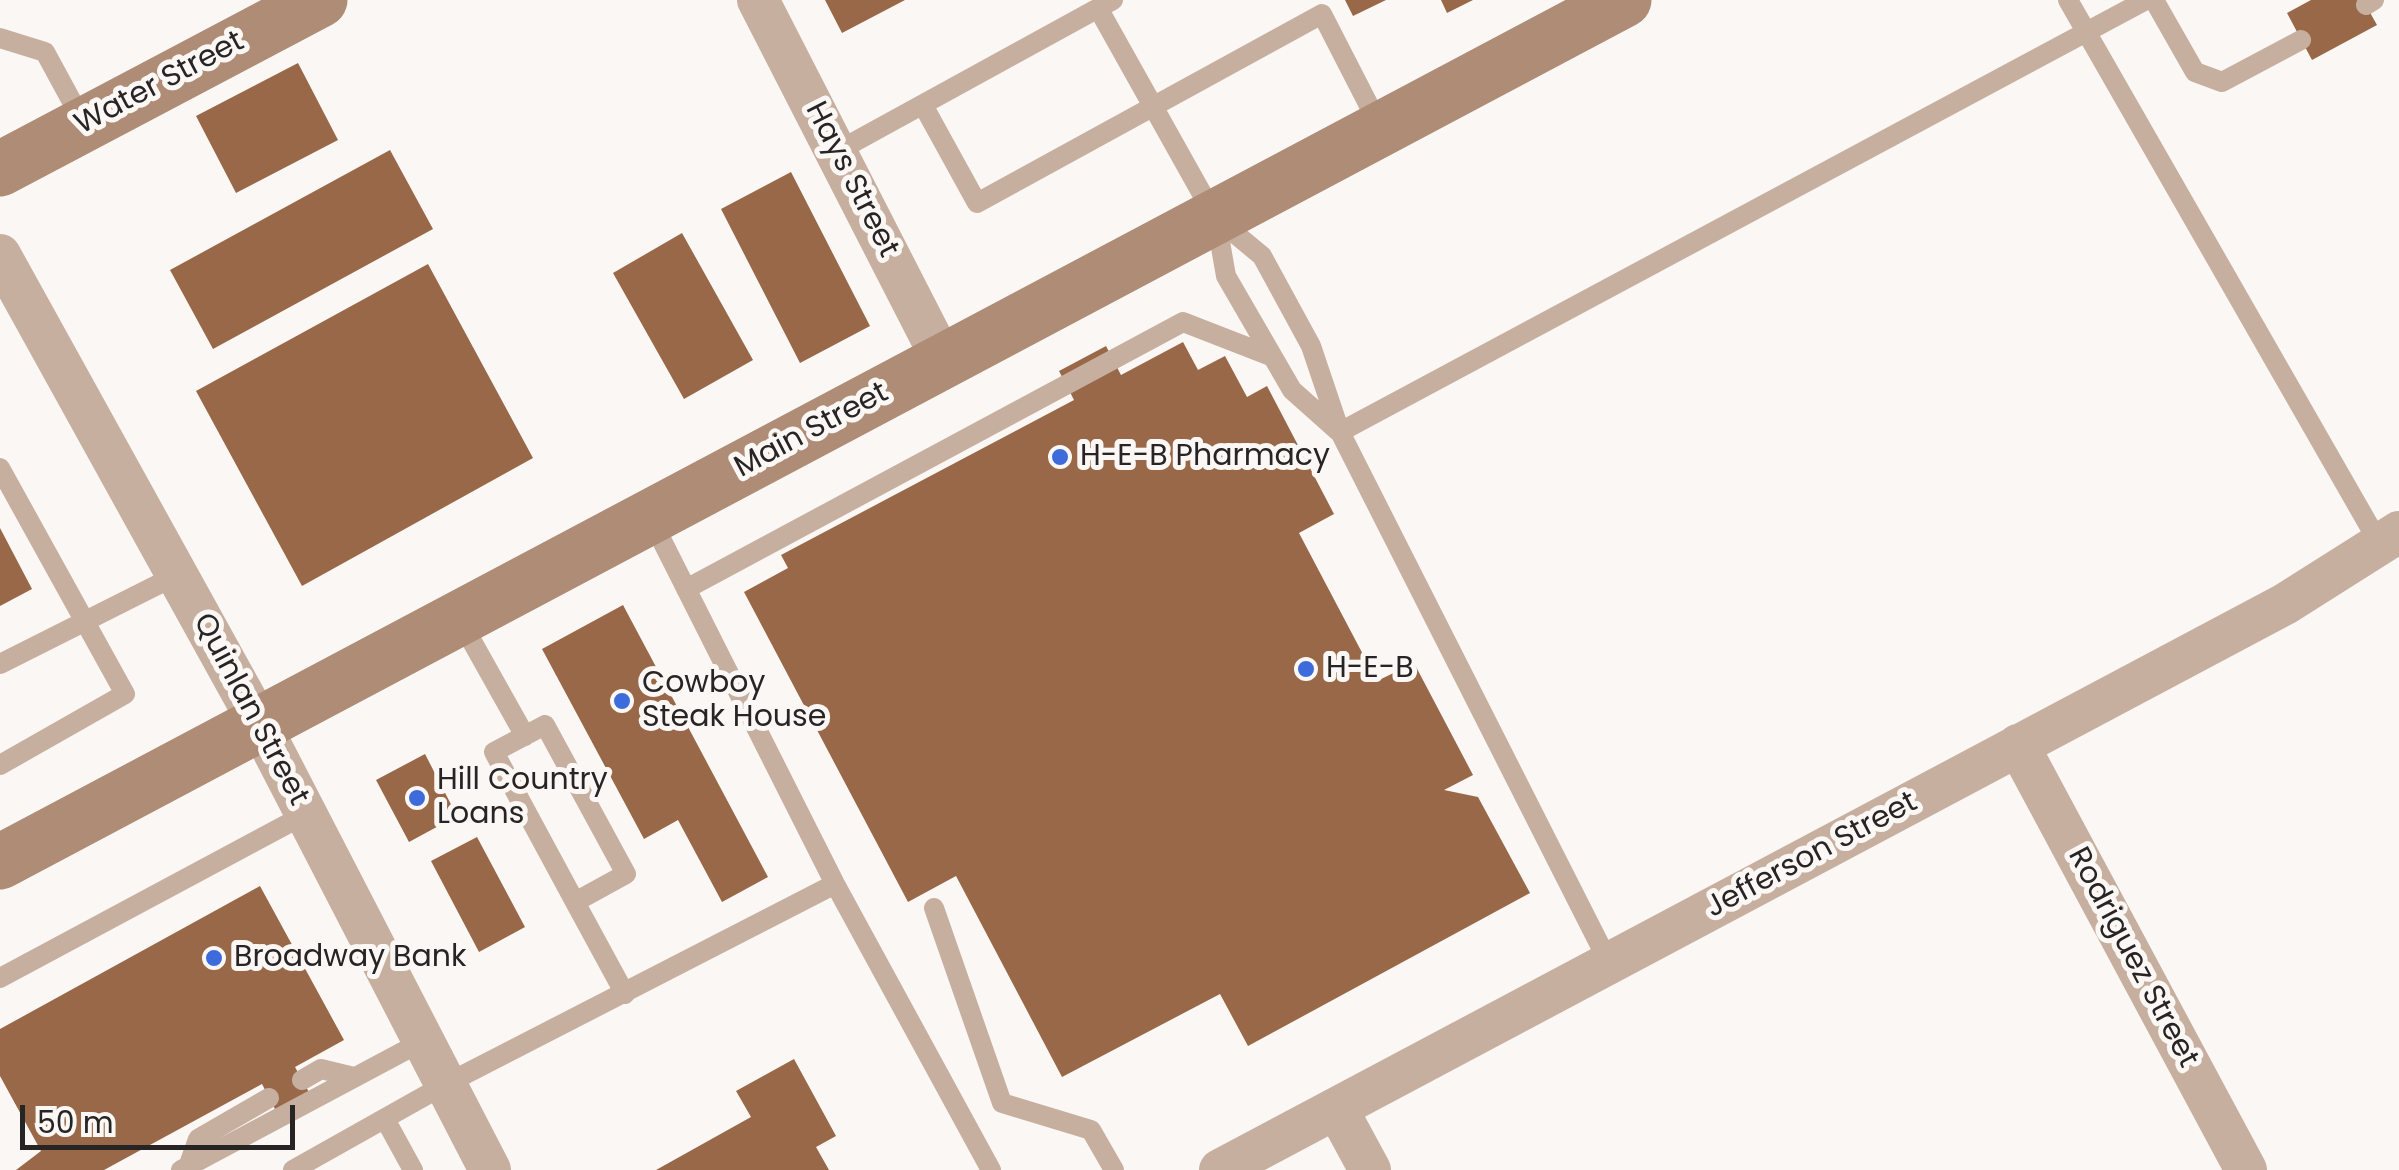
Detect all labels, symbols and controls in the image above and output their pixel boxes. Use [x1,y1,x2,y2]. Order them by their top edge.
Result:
street label: Water Street [69,24,251,144]
street label: Hays Street [796,96,906,264]
street label: Main Street [729,376,895,486]
place label: H-E-B Pharmacy [1080,439,1330,475]
marker: H-E-B Pharmacy [1049,446,1071,468]
street label: Quinlan Street [184,608,316,812]
place label: H-E-B [1326,651,1414,687]
marker: H-E-B [1295,658,1317,680]
place label: Cowboy Steak House [642,666,826,736]
marker: Cowboy Steak House [611,690,633,712]
place label: Hill Country Loans [437,763,608,834]
street label: Jefferson Street [1700,785,1924,927]
marker: Hill Country Loans [406,787,428,809]
street label: Rodriguez Street [2059,842,2205,1074]
place label: Broadway Bank [234,940,466,976]
marker: Broadway Bank [203,947,225,969]
scale bar [25,1085,300,1147]
text: 50 m [37,1101,114,1144]

